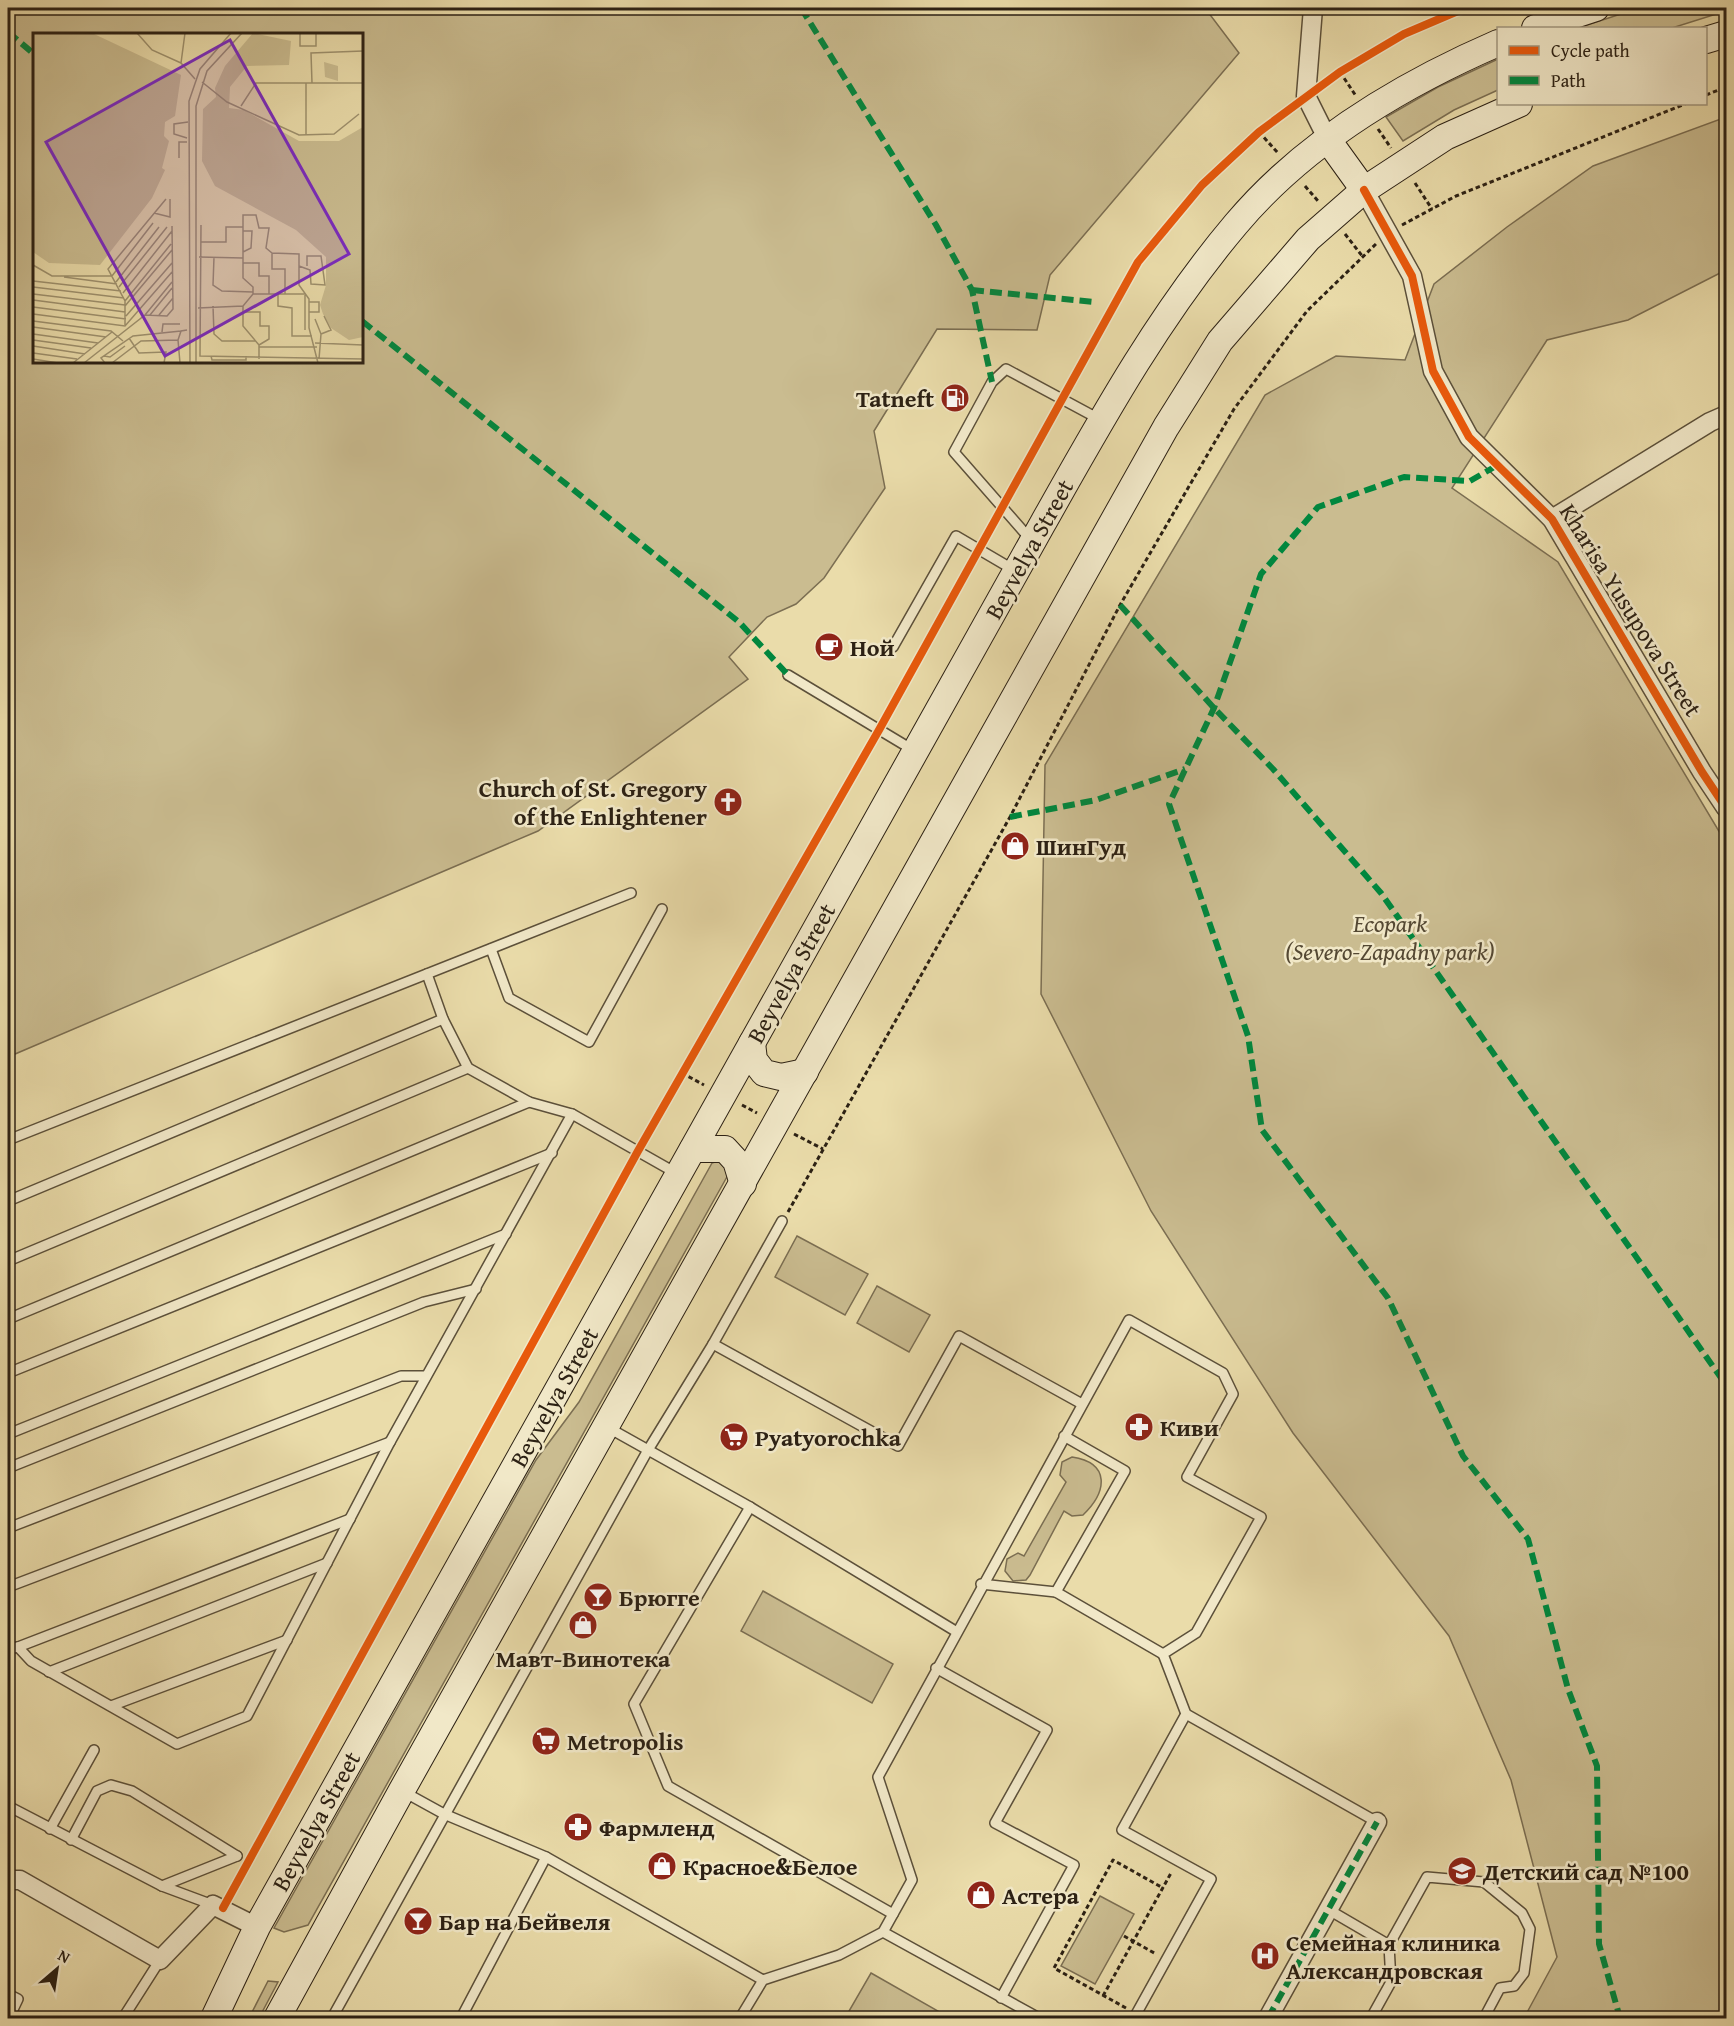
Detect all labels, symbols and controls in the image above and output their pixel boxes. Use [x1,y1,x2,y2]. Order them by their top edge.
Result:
legend [1497,27,1707,105]
inset map [33,33,363,363]
text: Cycle path [1551,37,1630,64]
text: Path [1551,67,1586,94]
place label: Tatneft [856,381,934,416]
fuel station icon: Tatneft [939,382,971,414]
street label: Beyvelya Street [976,472,1082,625]
street label: Kharisa Yusupova Street [1551,497,1711,724]
place label: Ной [850,630,894,665]
cafe icon: Ной [813,631,845,663]
place label: Church of St. Gregory of the Enlightener [479,771,708,834]
church icon: Church of St. Gregory of the Enlightener [712,786,744,818]
place label: ШинГуд [1036,829,1127,864]
shop icon: ШинГуд [999,830,1031,862]
street label: Beyvelya Street [738,896,844,1049]
park label: Ecopark (Severo-Zapadny park) [1285,906,1495,969]
street label: Beyvelya Street [501,1320,607,1473]
place label: Киви [1160,1410,1219,1445]
pharmacy icon: Киви [1123,1411,1155,1443]
place label: Pyatyorochka [755,1420,902,1455]
supermarket icon: Pyatyorochka [718,1421,750,1453]
place label: Брюгге [619,1580,700,1615]
bar icon: Брюгге [582,1581,614,1613]
shop icon: Мавт-Винотека [567,1609,599,1641]
place label: Мавт-Винотека [496,1641,671,1676]
place label: Metropolis [567,1724,684,1759]
supermarket icon: Metropolis [530,1725,562,1757]
street label: Beyvelya Street [263,1744,369,1897]
place label: Фармленд [599,1810,715,1845]
pharmacy icon: Фармленд [562,1811,594,1843]
place label: Красное&Белое [683,1849,858,1884]
shop icon: Красное&Белое [646,1850,678,1882]
place label: Детский сад №100 [1482,1854,1689,1889]
school or university icon: Детский сад №100 [1446,1855,1478,1887]
place label: Астера [1002,1878,1080,1913]
shop icon: Астера [965,1879,997,1911]
place label: Бар на Бейвеля [439,1904,610,1939]
bar icon: Бар на Бейвеля [402,1905,434,1937]
place label: Семейная клиника Александровская [1286,1925,1501,1988]
north arrow [27,1939,87,1999]
hospital icon: Семейная клиника Александровская [1249,1940,1281,1972]
text: N [54,1943,75,1969]

